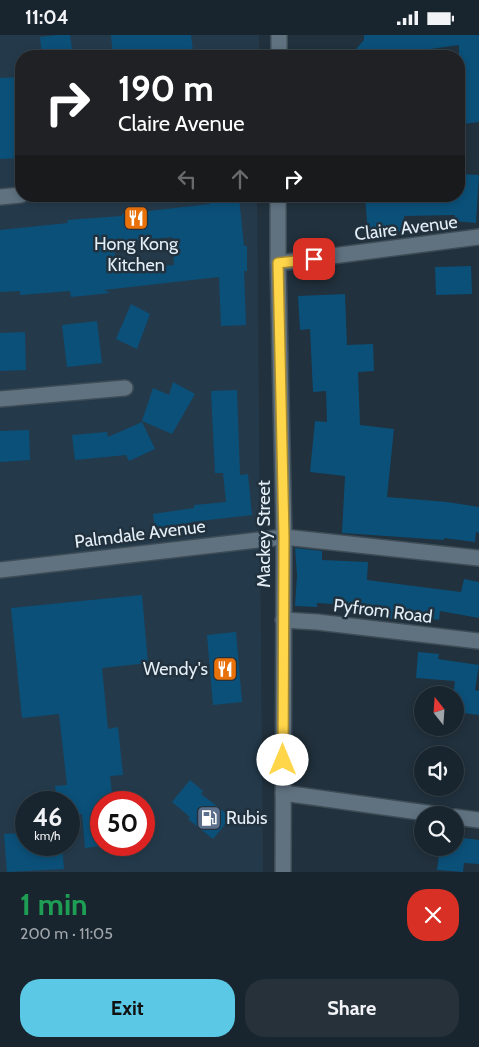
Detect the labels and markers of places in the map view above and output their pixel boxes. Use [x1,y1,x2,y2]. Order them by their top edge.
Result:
restaurant icon: Hong Kong Kitchen [123,205,149,231]
place label: Hong Kong Kitchen [94,233,179,276]
pin [293,238,335,280]
restaurant icon: Wendy's [212,656,238,682]
place label: Wendy's [143,658,208,680]
fuel station icon: Rubis [196,805,222,831]
place label: Rubis [226,807,267,829]

